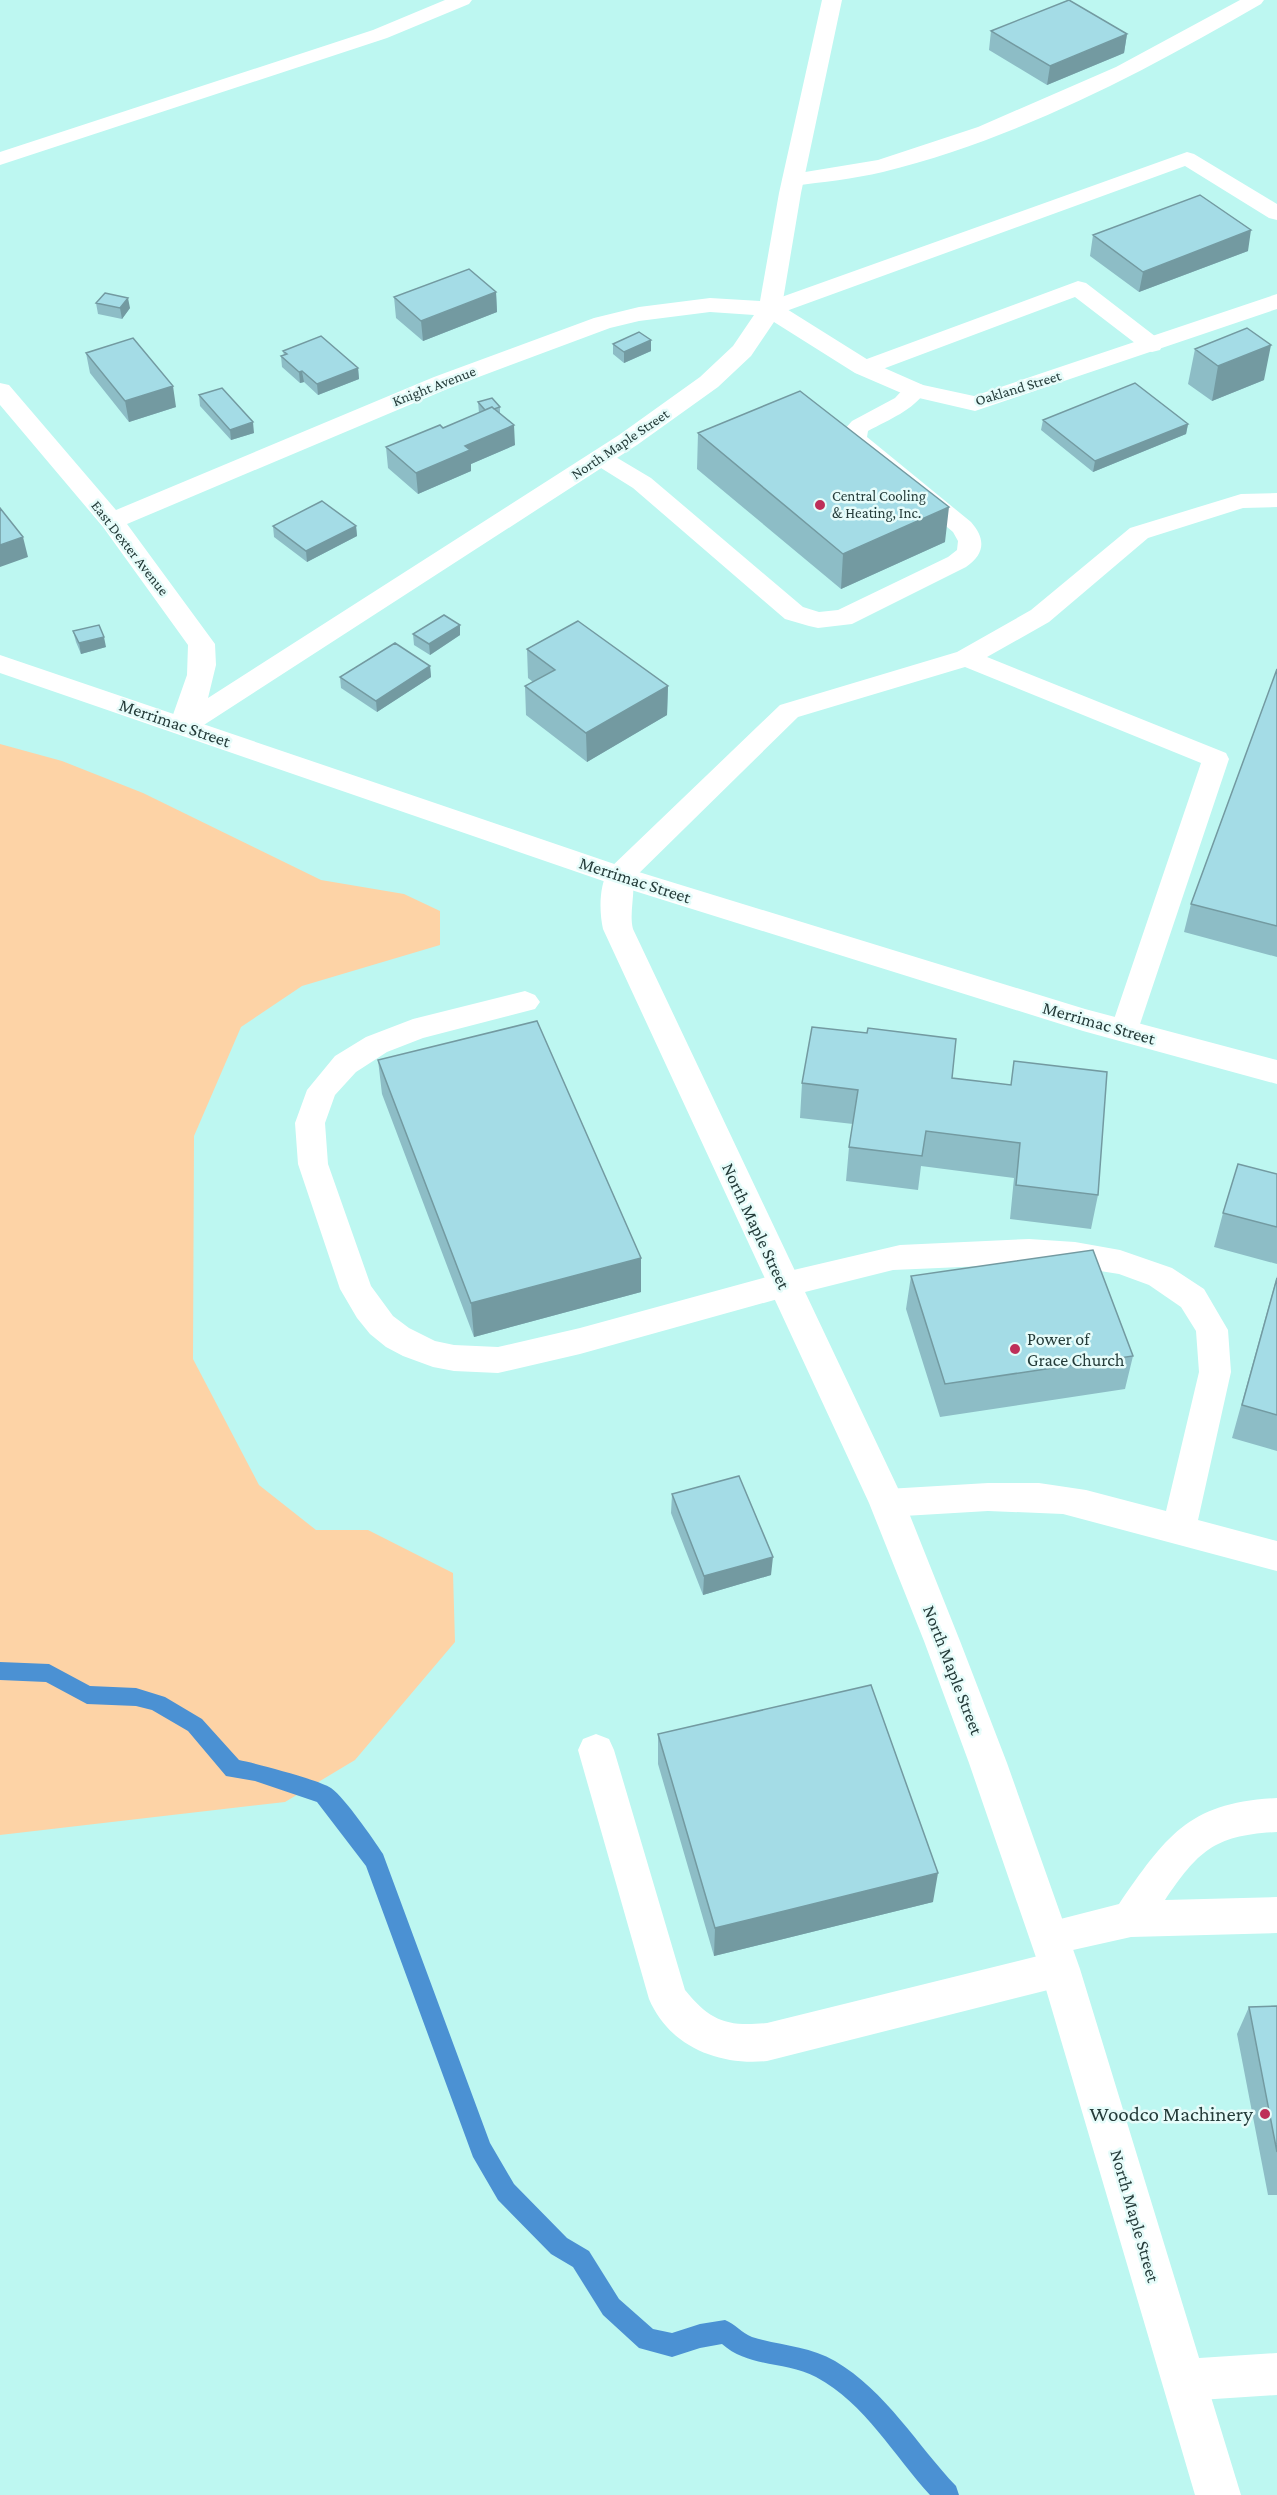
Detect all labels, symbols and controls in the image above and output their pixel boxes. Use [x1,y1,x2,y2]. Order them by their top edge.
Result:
street label: Knight Avenue [390,363,479,410]
street label: Oakland Street [973,367,1064,409]
street label: North Maple Street [568,405,673,483]
place label: Central Cooling & Heating, Inc. [832,488,926,522]
street label: East Dexter Avenue [88,497,172,599]
marker: Central Cooling & Heating, Inc. [813,498,827,512]
street label: Merrimac Street [117,695,234,752]
street label: Merrimac Street [577,853,694,908]
street label: Merrimac Street [1040,997,1159,1049]
street label: North Maple Street [718,1160,794,1293]
place label: Power of Grace Church [1027,1329,1125,1370]
marker: Power of Grace Church [1008,1342,1022,1356]
street label: North Maple Street [919,1602,987,1738]
place label: Woodco Machinery [1090,2102,1253,2126]
marker: Woodco Machinery [1258,2107,1272,2121]
street label: North Maple Street [1107,2147,1164,2286]

